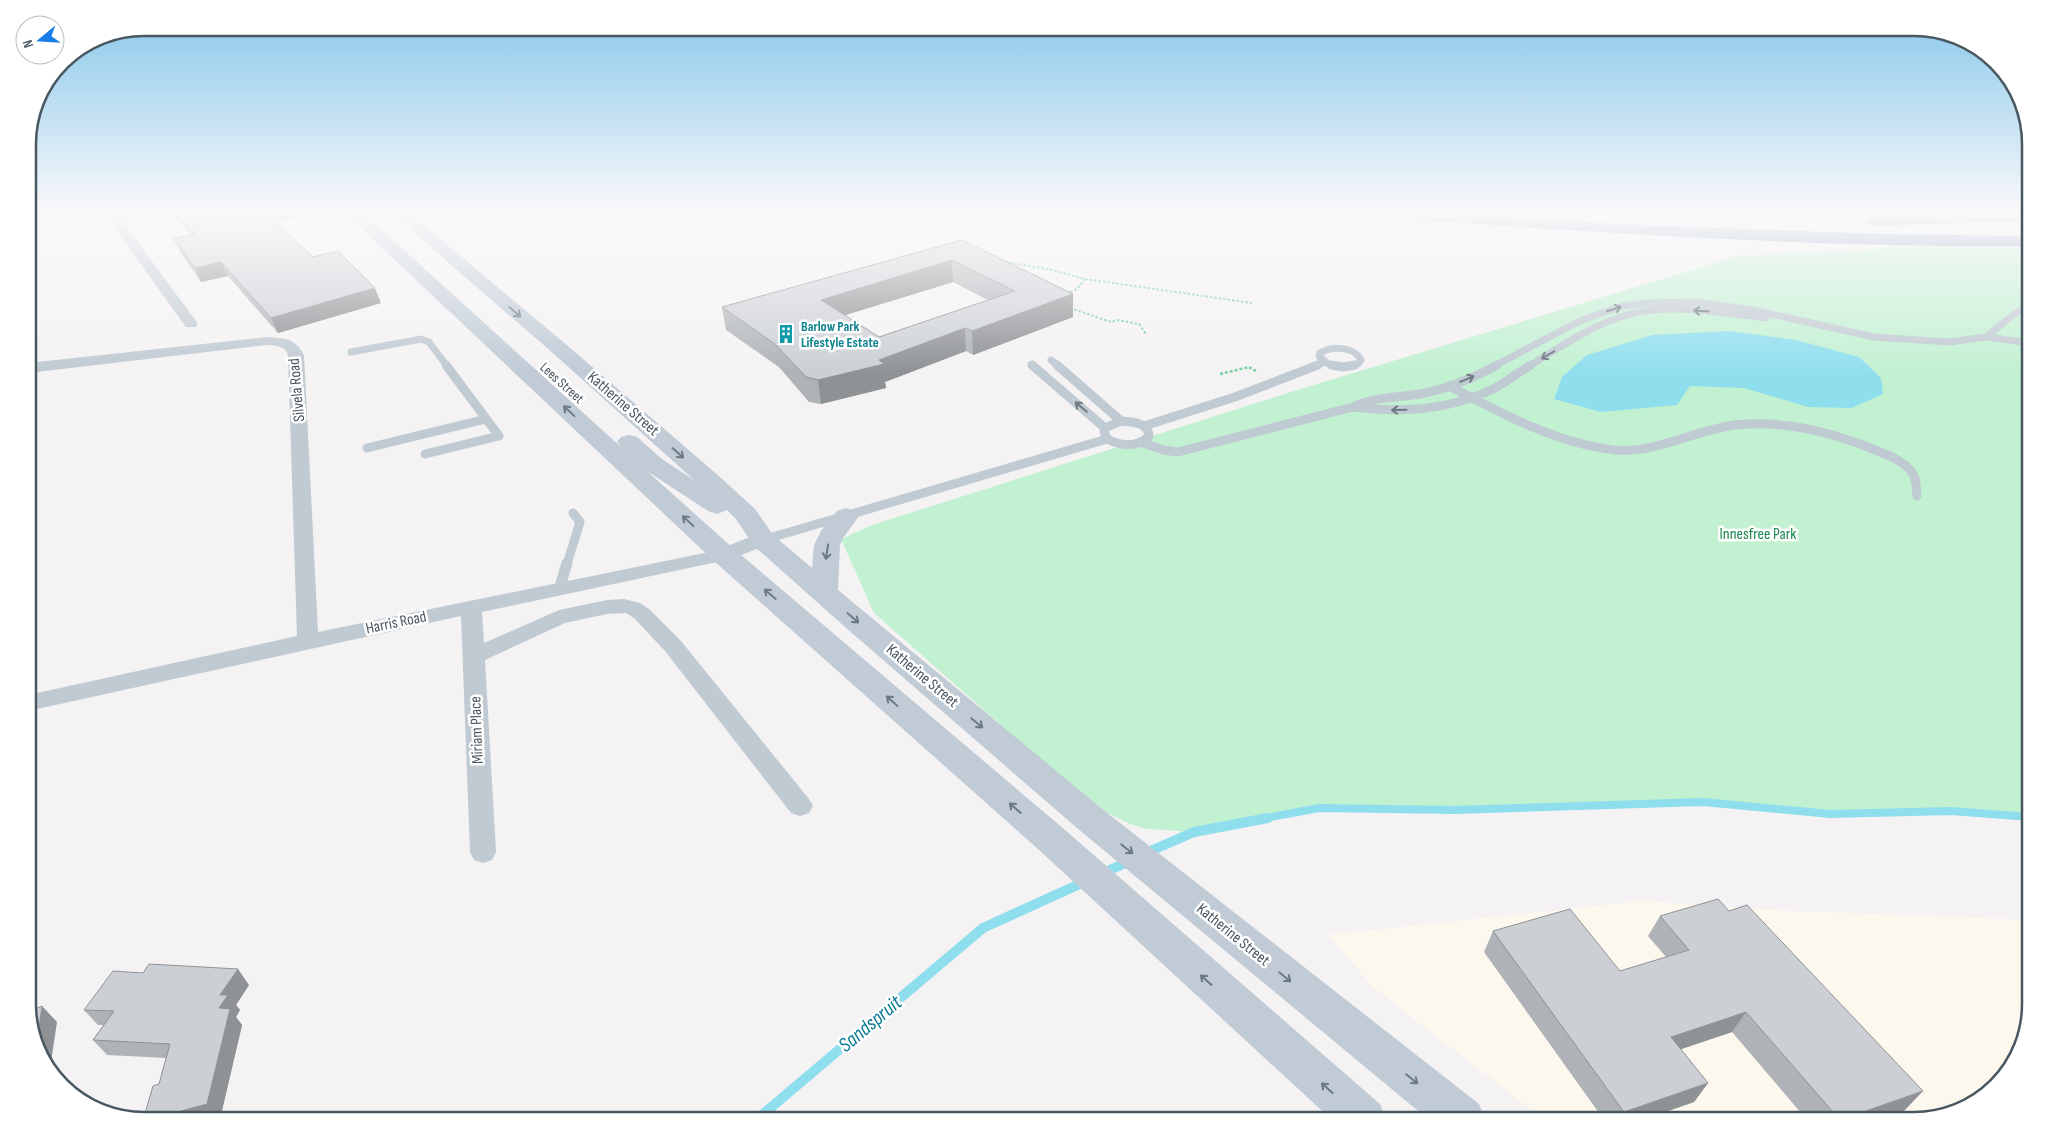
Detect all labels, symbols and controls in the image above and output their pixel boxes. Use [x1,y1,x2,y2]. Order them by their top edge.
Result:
north arrow [15,15,65,65]
text: N [19,38,37,50]
one-way arrow [1605,303,1621,313]
one-way arrow [509,306,522,318]
one-way arrow [1693,306,1709,315]
place label: Barlow Park Lifestyle Estate [801,318,879,351]
building icon: Barlow Park Lifestyle Estate [775,323,797,345]
one-way arrow [1542,350,1556,360]
street label: Silvela Road [285,357,309,423]
street label: Lees Street [537,359,587,407]
street label: Katherine Street [583,368,663,440]
one-way arrow [1459,373,1474,383]
one-way arrow [1075,402,1088,413]
one-way arrow [562,405,575,417]
one-way arrow [1391,405,1407,415]
one-way arrow [671,447,684,458]
one-way arrow [682,516,695,528]
park label: Innesfree Park [1720,525,1796,544]
one-way arrow [821,543,831,559]
one-way arrow [763,589,776,600]
street label: Harris Road [364,607,428,639]
one-way arrow [846,612,859,624]
street label: Katherine Street [882,640,962,712]
one-way arrow [886,695,899,707]
street label: Miriam Place [466,696,488,764]
one-way arrow [970,717,983,728]
one-way arrow [1009,803,1022,814]
one-way arrow [1120,843,1133,854]
street label: Katherine Street [1193,900,1274,970]
one-way arrow [1278,972,1291,983]
one-way arrow [1200,974,1213,986]
water label: Sandspruit [833,990,907,1058]
one-way arrow [1405,1074,1418,1085]
one-way arrow [1321,1082,1334,1094]

